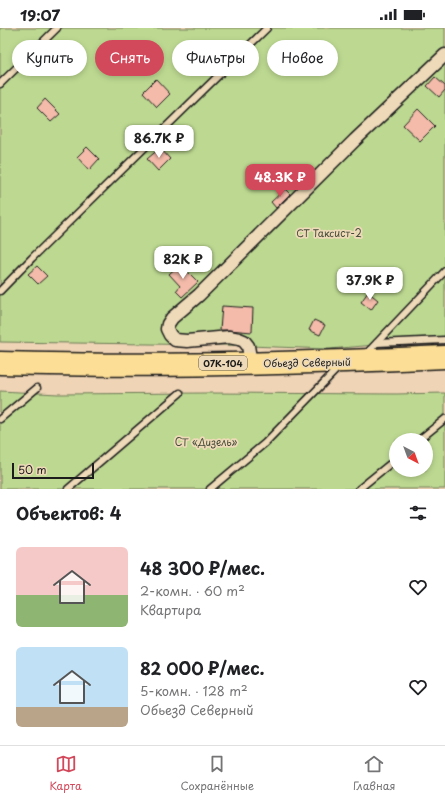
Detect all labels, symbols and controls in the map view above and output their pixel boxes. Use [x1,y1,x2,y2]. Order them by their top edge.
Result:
text: 19:07 [20,3,60,26]
chip: Купить [12,40,87,76]
chip: Снять [95,40,164,76]
chip: Фильтры [172,40,259,76]
chip: Новое [267,40,338,76]
pin: 86.7K ₽ [122,125,196,159]
text: 86.7K ₽ [134,128,184,147]
pin: 48.3K ₽ [243,164,317,198]
text: 48.3K ₽ [254,167,306,186]
park label: СТ Таксист-2 [296,225,362,240]
pin: 82K ₽ [155,246,211,280]
text: 82K ₽ [163,249,203,268]
pin: 37.9K ₽ [333,267,407,301]
text: 37.9K ₽ [346,270,394,289]
street label: Обьезд Северный [263,354,351,370]
road number: 07К-104 [199,356,247,370]
north arrow [389,433,433,477]
map controls [389,433,433,477]
park label: СТ «Дизель» [175,434,237,449]
scale bar [12,461,94,480]
text: 50 m [18,461,47,478]
text: Объектов: 4 [16,500,121,526]
icon: filters [407,502,429,524]
text: 48 300 ₽/мес. [140,555,265,581]
icon: home [48,563,96,611]
icon: heart [407,576,429,598]
text: 2-комн. · 60 m² [140,581,245,600]
text: Квартира [140,600,201,619]
text: 82 000 ₽/мес. [140,655,264,681]
icon: home [48,663,96,711]
icon: heart [407,676,429,698]
text: 5-комн. · 128 m² [140,681,248,700]
text: Обьезд Северный [140,700,254,719]
tab: Карта [49,753,82,794]
tab: Сохранённые [181,753,254,794]
tab: Главная [353,753,396,794]

